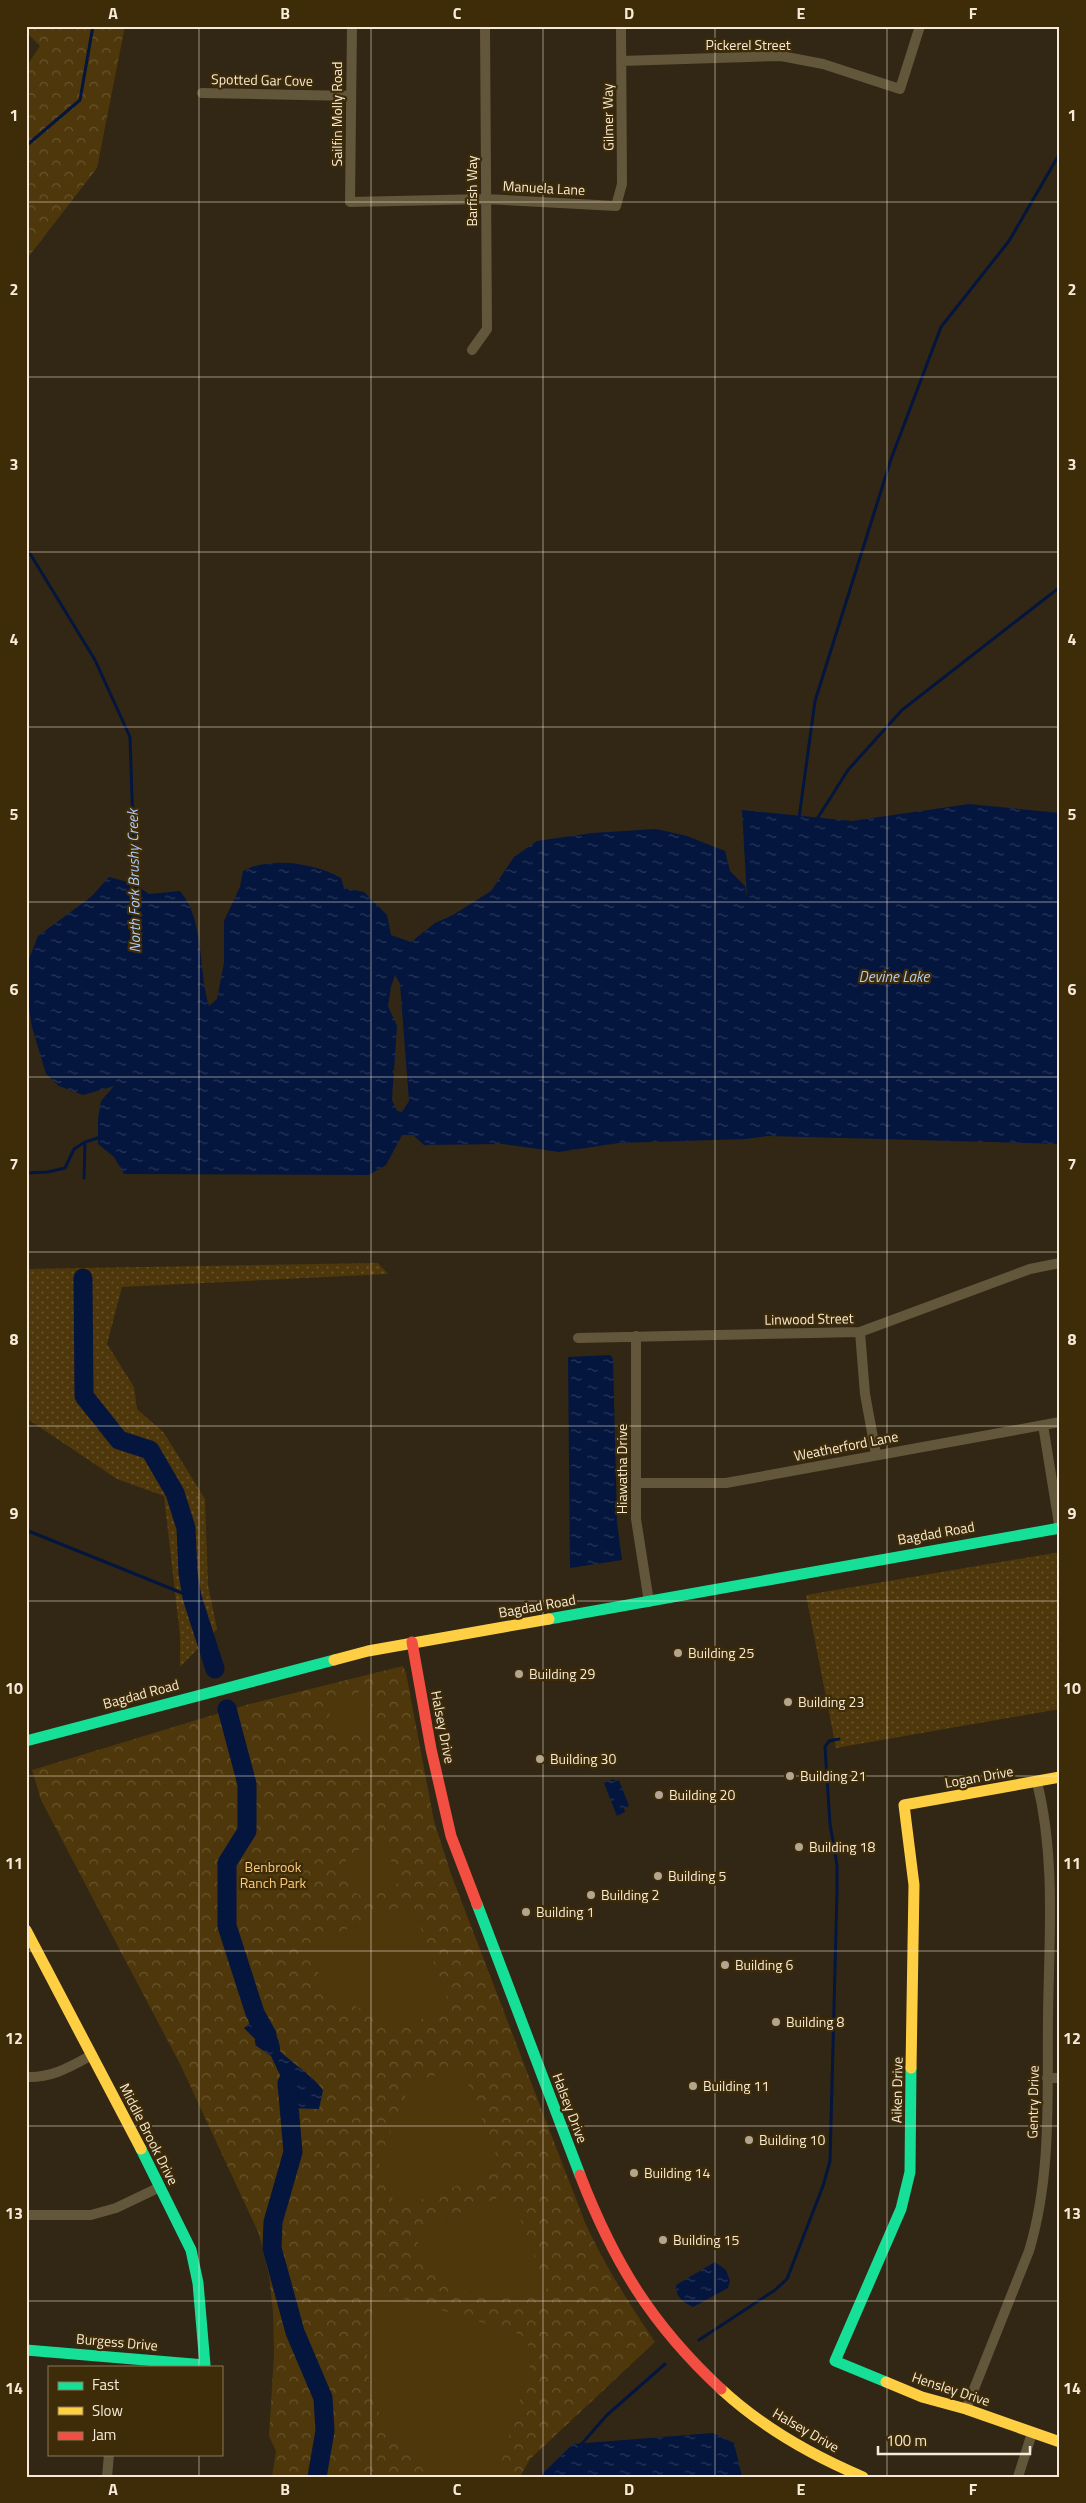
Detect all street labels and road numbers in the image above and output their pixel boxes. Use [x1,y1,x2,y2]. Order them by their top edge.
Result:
street label: Pickerel Street [705,34,791,55]
street label: Sailfin Molly Road [326,62,347,166]
street label: Spotted Gar Cove [211,68,313,91]
street label: Gilmer Way [596,83,619,151]
street label: Barfish Way [461,155,482,227]
street label: Manuela Lane [502,175,586,200]
street label: Linwood Street [764,1307,854,1330]
street label: Hiawatha Drive [611,1424,632,1514]
street label: Weatherford Lane [792,1425,900,1466]
street label: Bagdad Road [896,1515,976,1550]
street label: Bagdad Road [497,1588,577,1623]
street label: Bagdad Road [100,1673,181,1714]
street label: Halsey Drive [426,1689,461,1765]
street label: Logan Drive [943,1760,1015,1793]
street label: Aiken Drive [885,2057,908,2123]
street label: Gentry Drive [1021,2065,1044,2139]
street label: Halsey Drive [547,2070,593,2146]
street label: Middle Brook Drive [115,2079,184,2188]
street label: Burgess Drive [75,2327,159,2356]
street label: Hensley Drive [909,2366,993,2411]
street label: Halsey Drive [769,2402,843,2457]

